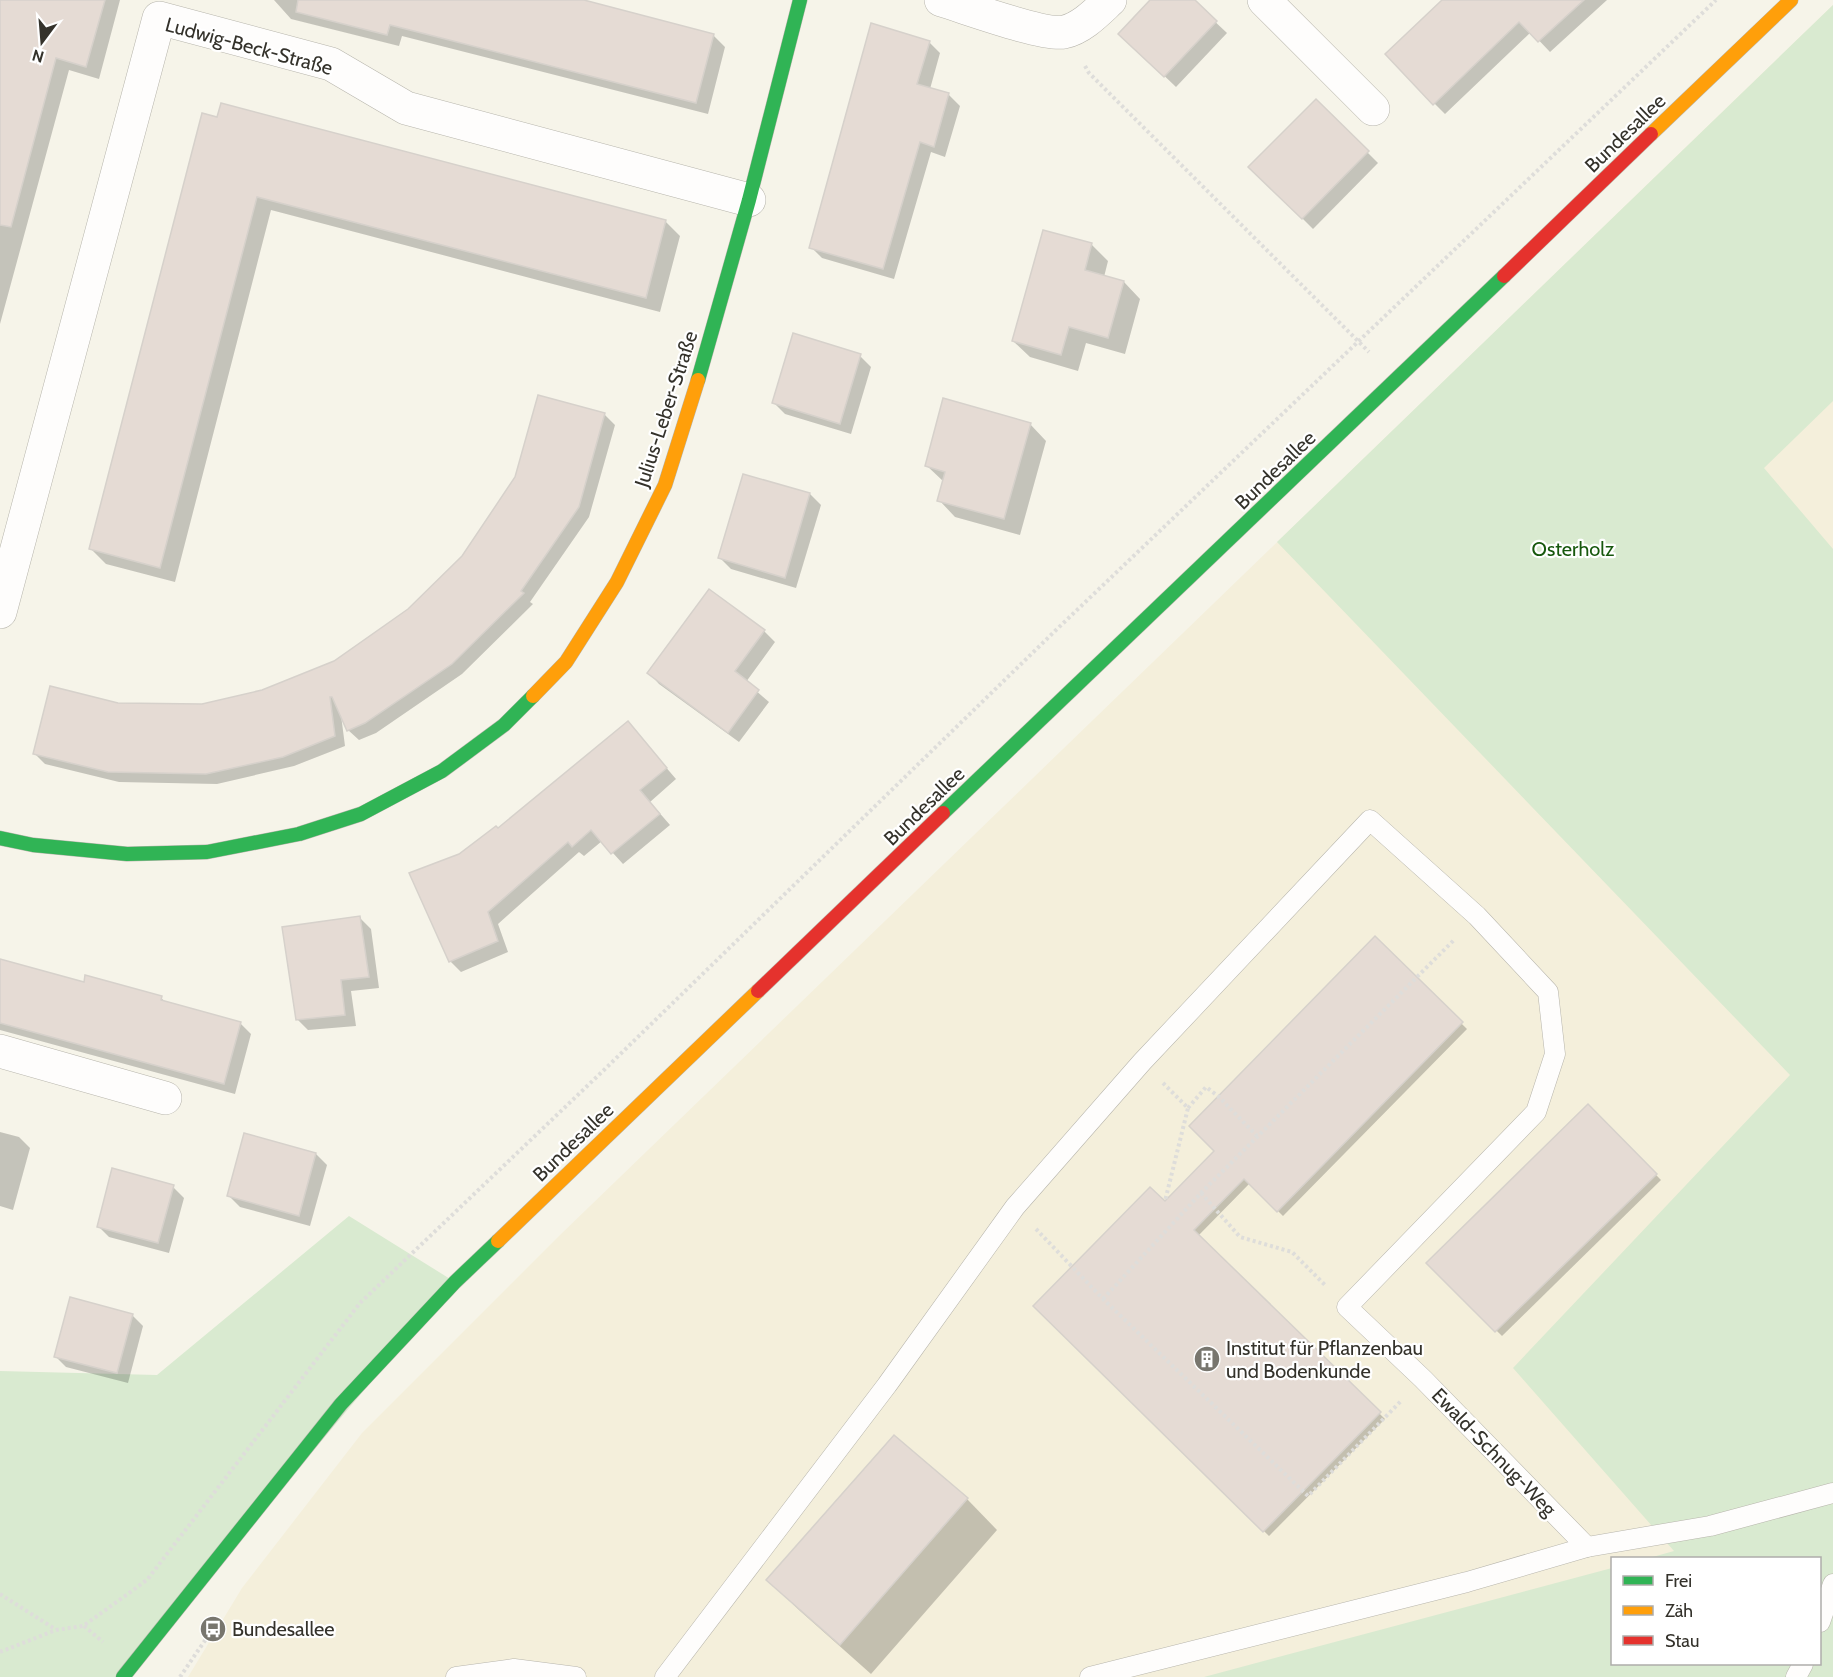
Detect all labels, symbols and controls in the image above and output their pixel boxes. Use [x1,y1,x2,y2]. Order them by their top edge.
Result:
north arrow [12,12,72,72]
street label: Ludwig-Beck-Straße [163,12,335,80]
text: N [30,45,46,67]
street label: Bundesallee [1580,89,1670,177]
street label: Julius-Leber-Straße [629,328,703,491]
street label: Bundesallee [1230,426,1320,514]
park label: Osterholz [1532,537,1614,561]
street label: Bundesallee [879,762,969,850]
street label: Bundesallee [528,1098,618,1186]
place label: Institut für Pflanzenbau und Bodenkunde [1226,1336,1423,1383]
building icon: Institut für Pflanzenbau und Bodenkunde [1192,1344,1222,1374]
street label: Ewald-Schnug-Weg [1427,1383,1562,1522]
legend [1611,1557,1821,1665]
text: Frei [1665,1570,1692,1592]
text: Zäh [1665,1600,1693,1622]
bus stop icon: Bundesallee [198,1614,228,1644]
place label: Bundesallee [232,1617,335,1641]
text: Stau [1665,1630,1699,1652]

